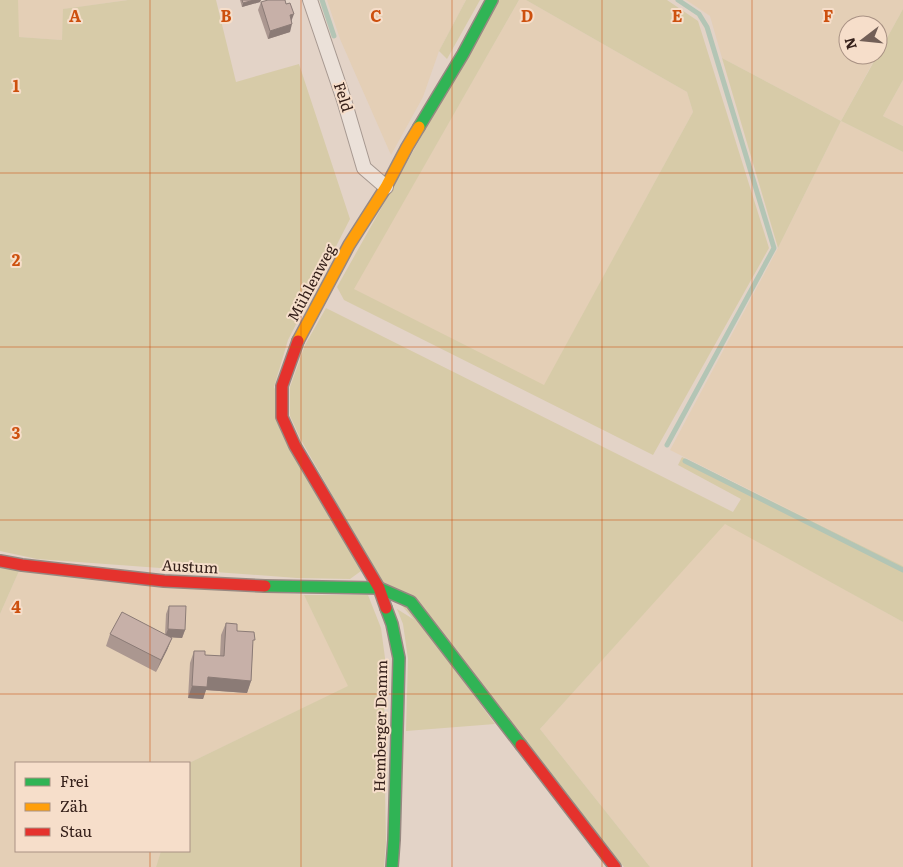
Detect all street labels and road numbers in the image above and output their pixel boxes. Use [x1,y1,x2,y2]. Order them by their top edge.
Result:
street label: Feld [329,79,360,114]
street label: Mühlenweg [281,239,341,325]
street label: Austum [161,553,219,578]
street label: Hemberger Damm [367,659,392,792]

